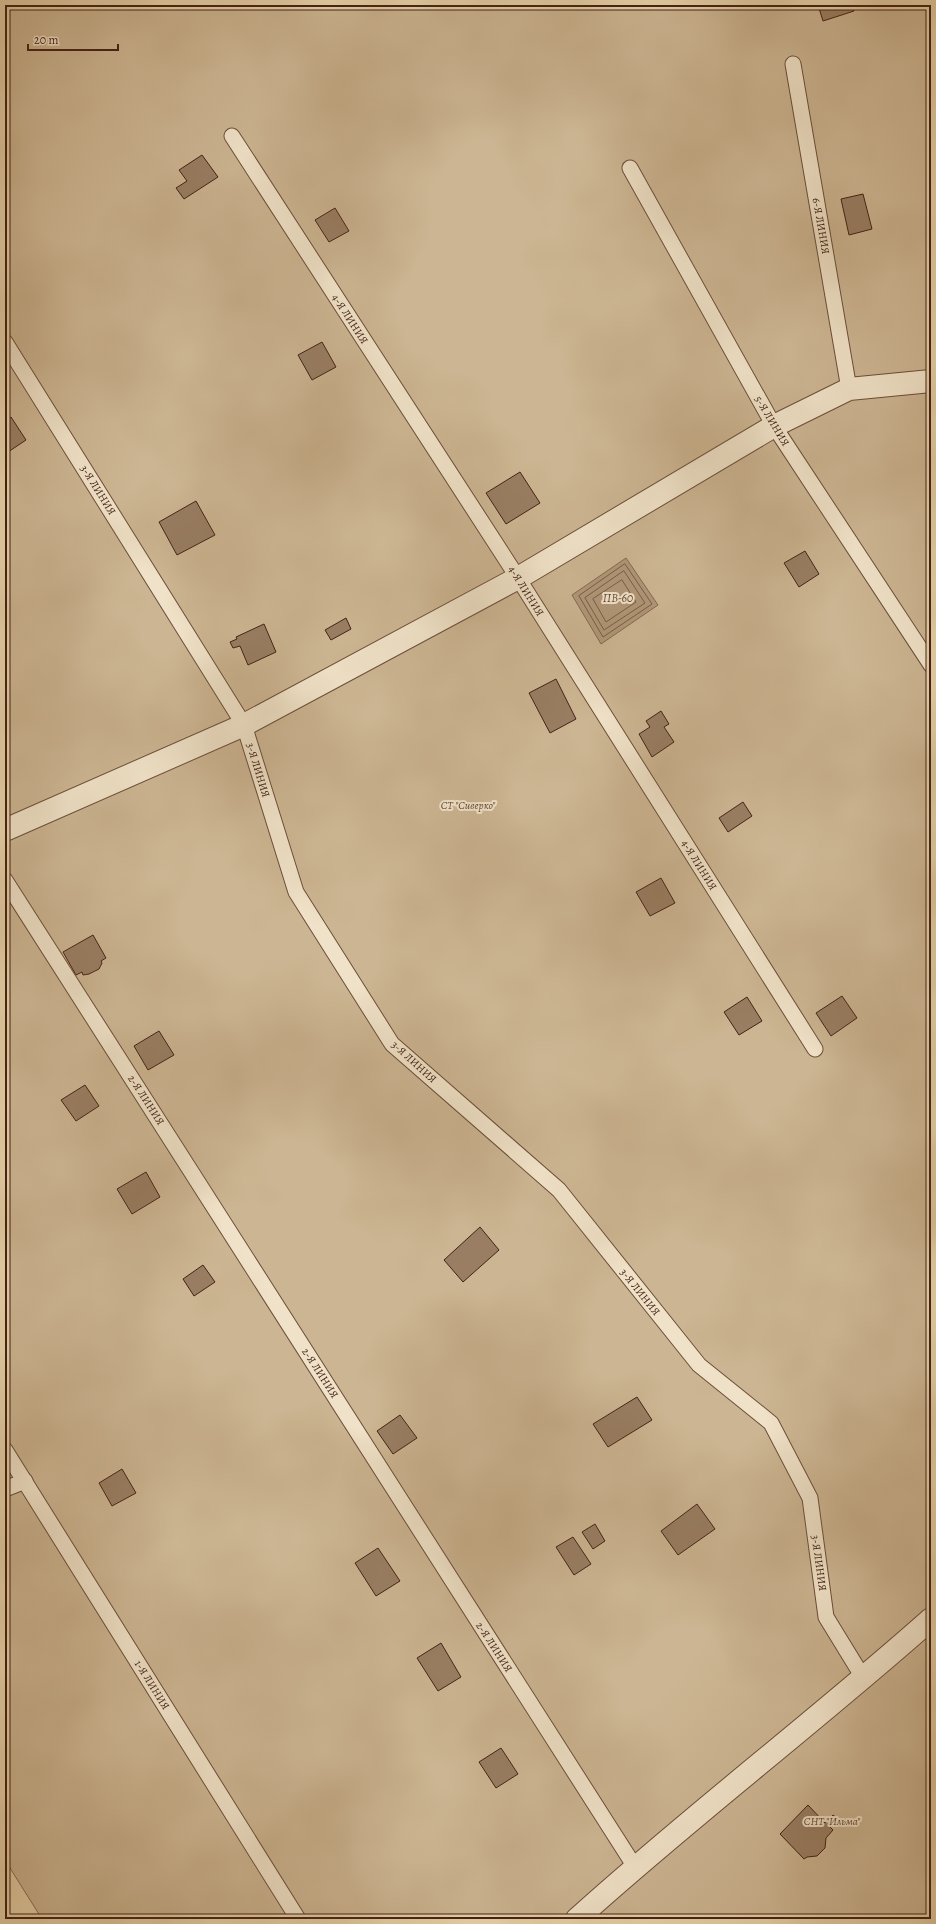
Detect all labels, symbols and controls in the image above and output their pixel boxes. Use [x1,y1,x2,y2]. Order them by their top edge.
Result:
scale bar [28,26,118,52]
text: 20 m [34,32,58,48]
street label: 6-Я ЛИНИЯ [809,197,833,256]
street label: 4-Я ЛИНИЯ [328,291,372,347]
street label: 5-Я ЛИНИЯ [751,393,793,449]
street label: 3-Я ЛИНИЯ [77,462,119,518]
street label: 4-Я ЛИНИЯ [505,563,548,619]
water label: ПВ-60 [603,590,633,606]
street label: 3-Я ЛИНИЯ [243,741,273,799]
park label: СТ "Сиверко" [441,798,496,813]
street label: 4-Я ЛИНИЯ [678,837,721,893]
street label: 3-Я ЛИНИЯ [388,1038,440,1087]
street label: 2-Я ЛИНИЯ [124,1072,168,1128]
street label: 3-Я ЛИНИЯ [616,1265,664,1319]
street label: 2-Я ЛИНИЯ [298,1345,342,1401]
street label: 3-Я ЛИНИЯ [808,1534,830,1592]
street label: 2-Я ЛИНИЯ [472,1619,516,1675]
street label: 1-Я ЛИНИЯ [131,1657,173,1713]
park label: СНТ "Ильма" [804,1814,861,1829]

